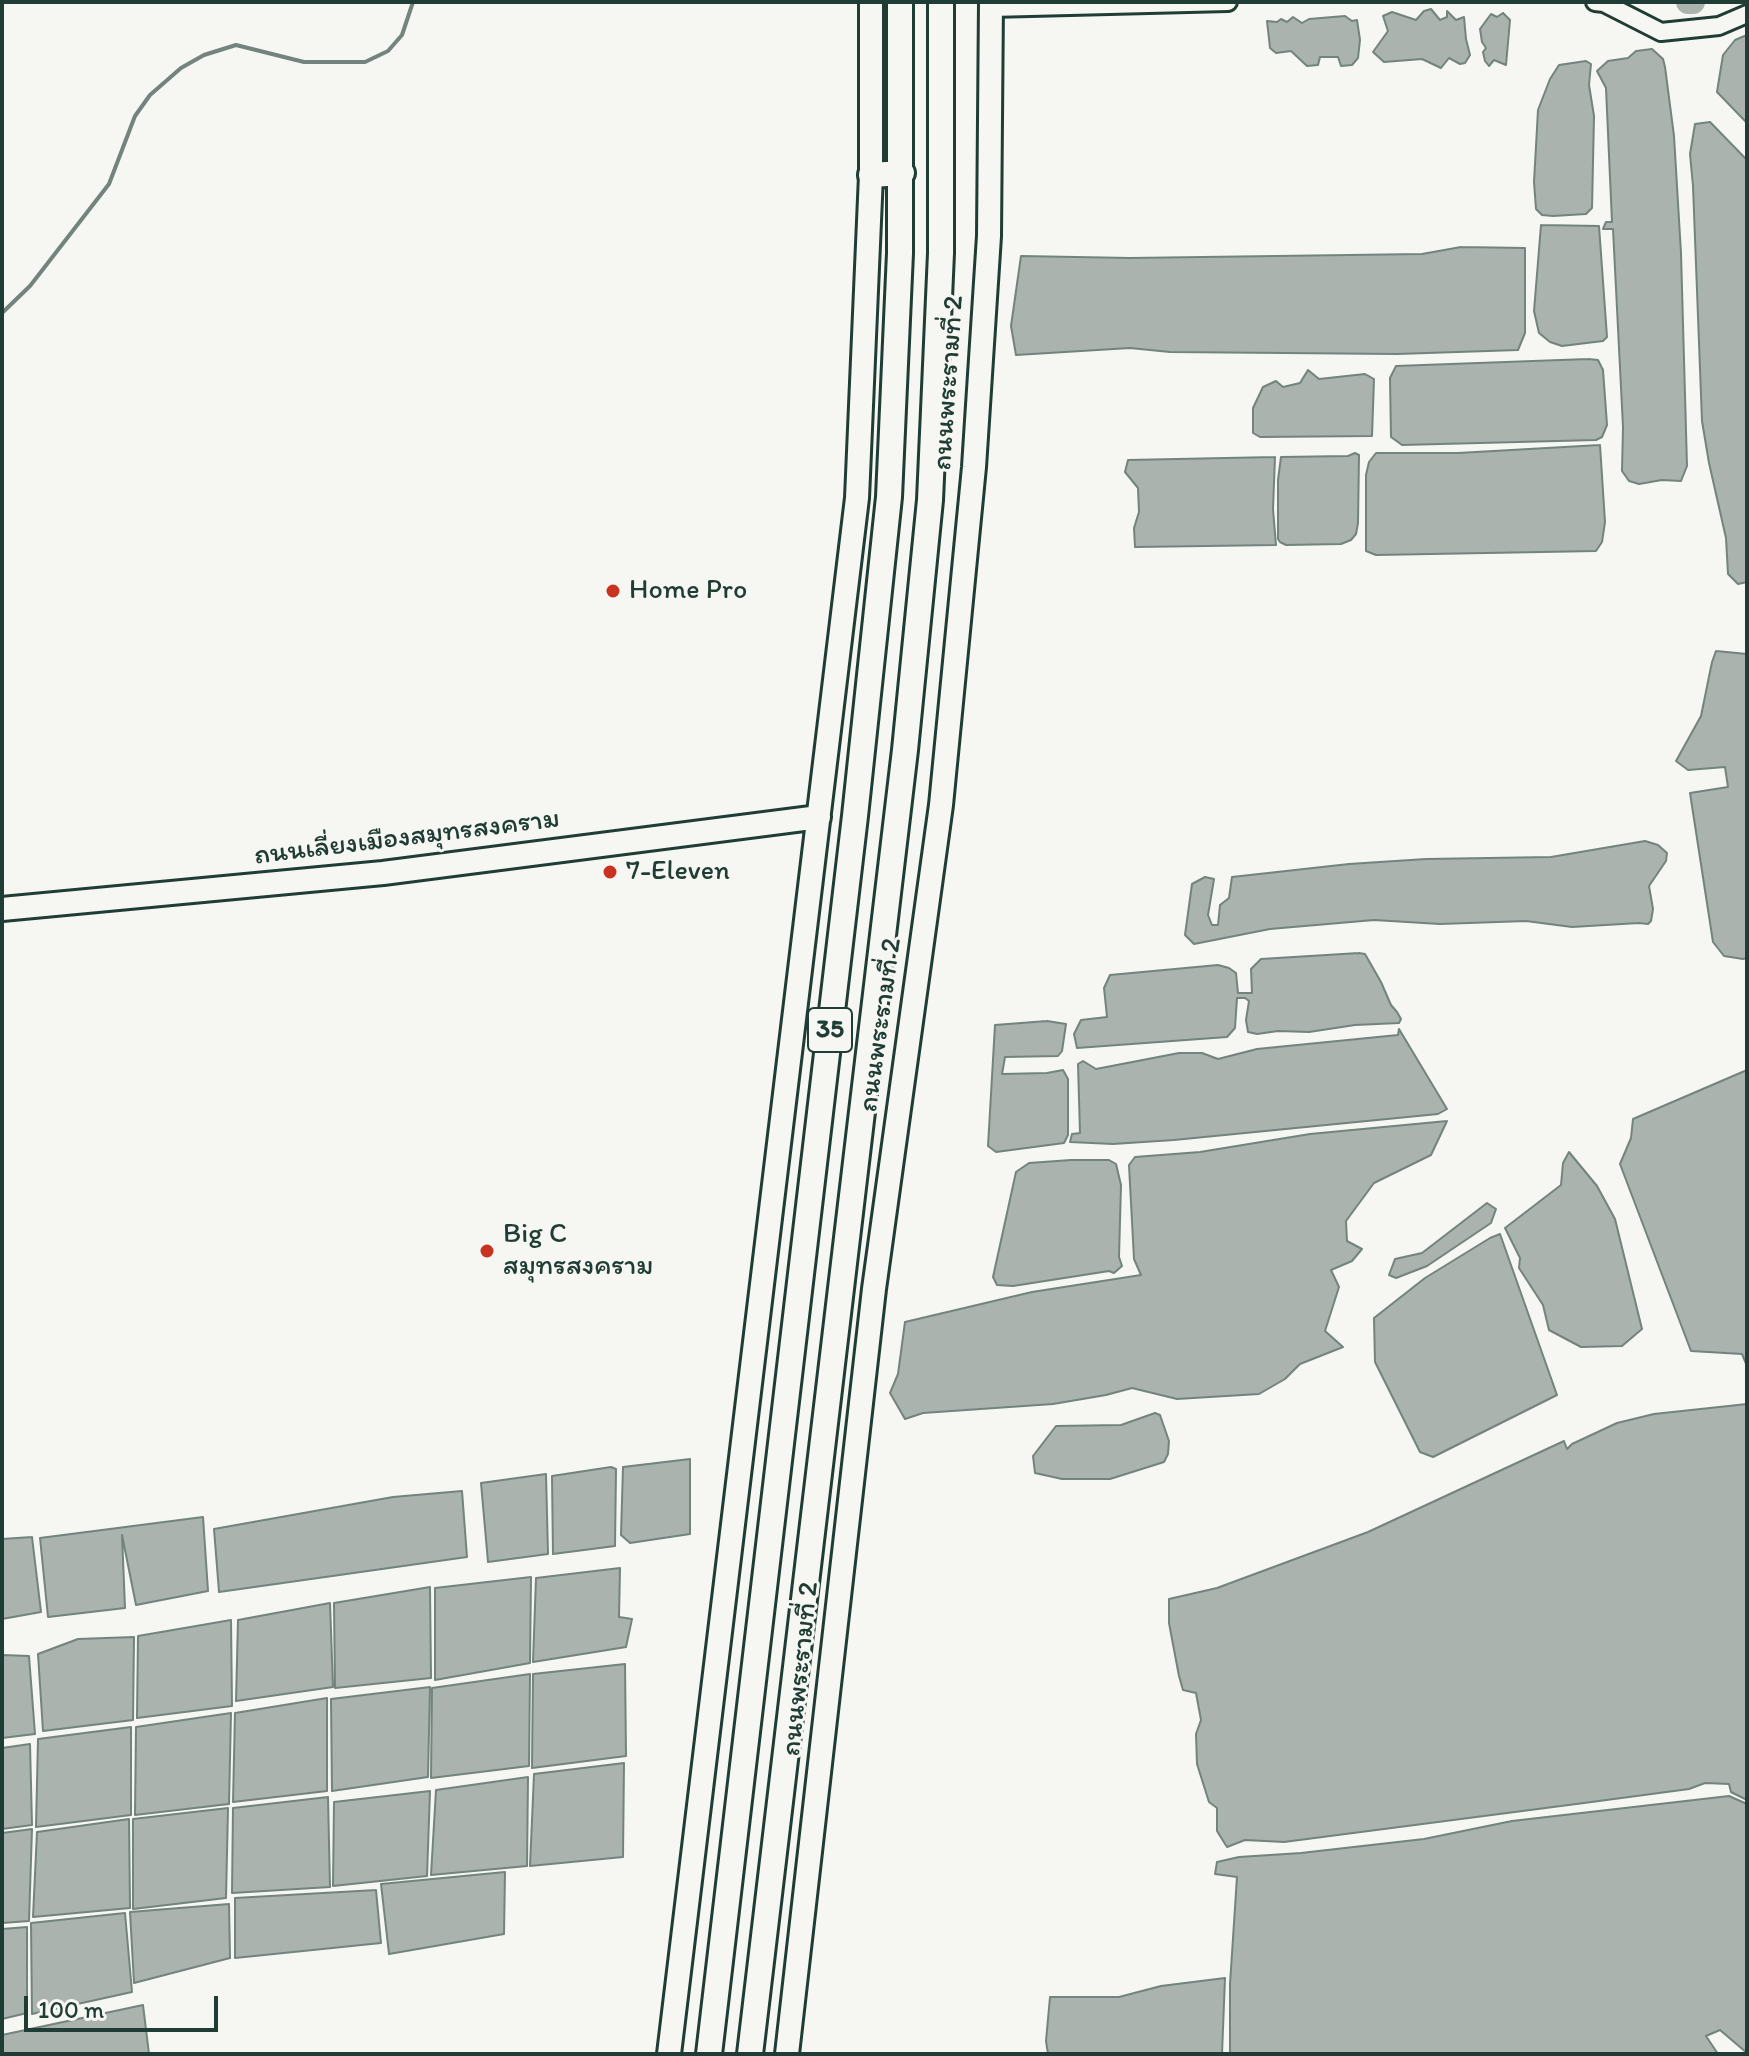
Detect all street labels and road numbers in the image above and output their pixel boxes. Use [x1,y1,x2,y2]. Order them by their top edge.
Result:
street label: ถนนพระรามที่ 2 [926,294,972,472]
street label: ถนนเลี่ยงเมืองสมุทรสงคราม [252,803,562,873]
street label: ถนนพระรามที่ 2 [852,936,910,1114]
road number: 35 [808,1008,852,1052]
street label: ถนนพระรามที่ 2 [775,1580,827,1758]

